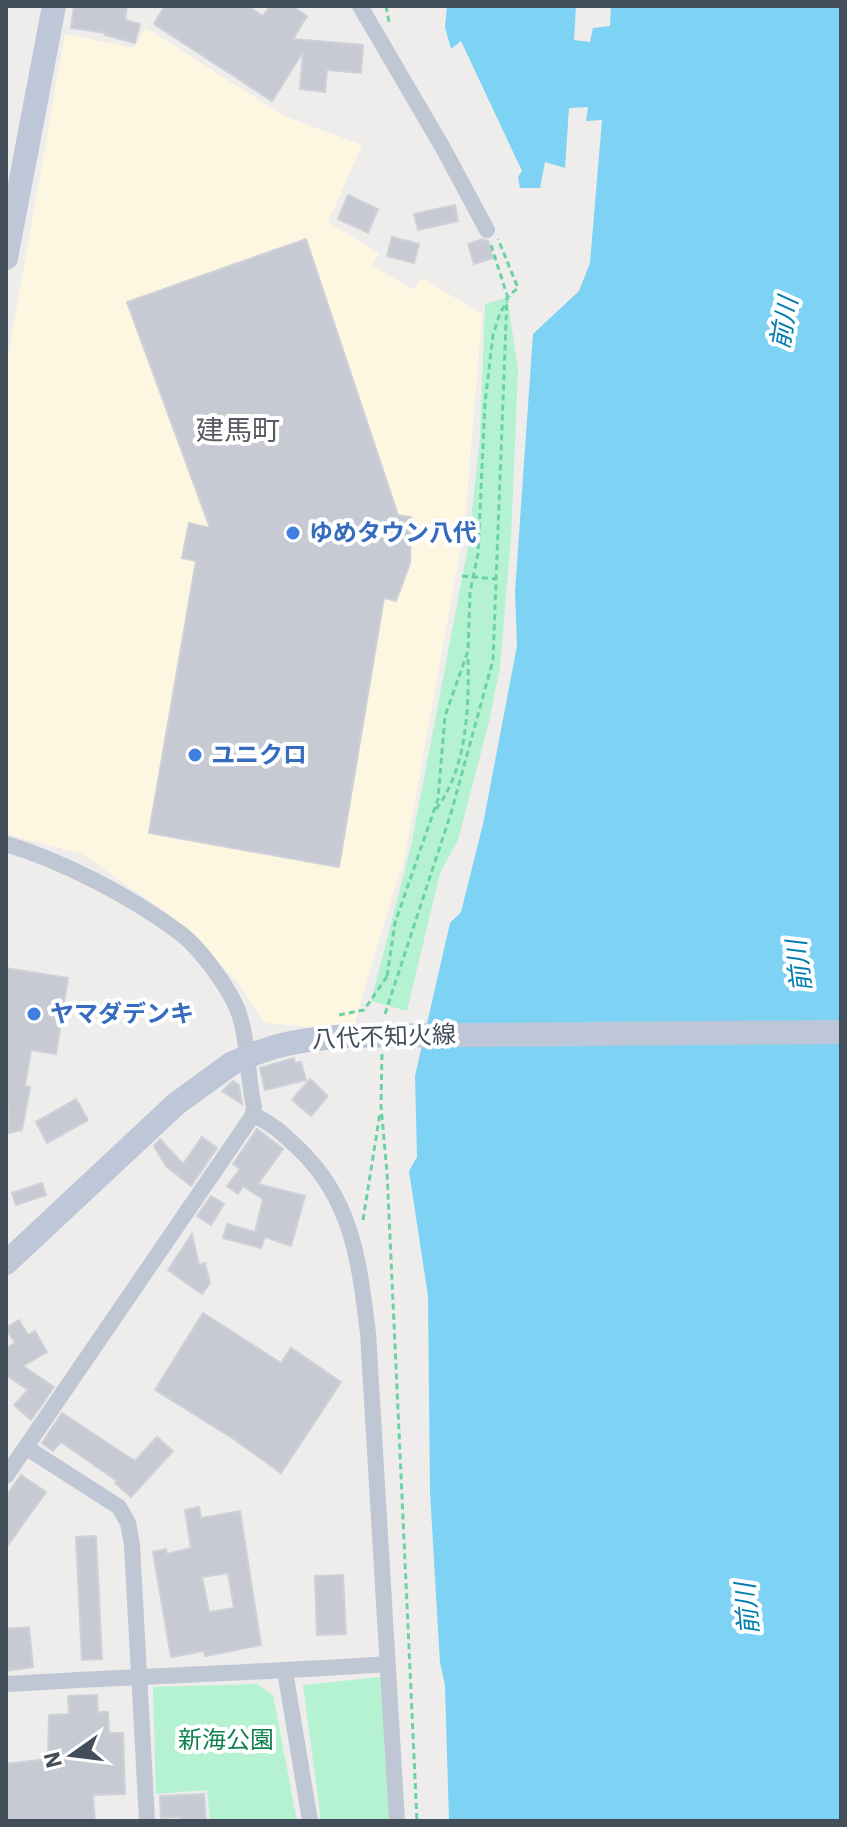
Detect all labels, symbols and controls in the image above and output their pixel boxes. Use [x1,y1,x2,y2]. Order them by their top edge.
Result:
water label: 前川 [762,291,805,351]
district label: 建馬町 [196,411,280,448]
place label: ゆめタウン八代 [309,516,477,548]
marker: ゆめタウン八代 [284,524,302,542]
place label: ユニクロ [211,738,307,770]
marker: ユニクロ [186,746,204,764]
water label: 前川 [778,935,818,994]
place label: ヤマダデンキ [50,997,194,1029]
marker: ヤマダデンキ [25,1005,43,1023]
street label: 八代不知火線 [311,1017,456,1055]
water label: 前川 [727,1579,765,1636]
north arrow [32,1715,112,1795]
park label: 新海公園 [178,1723,274,1755]
text: N [36,1749,68,1771]

